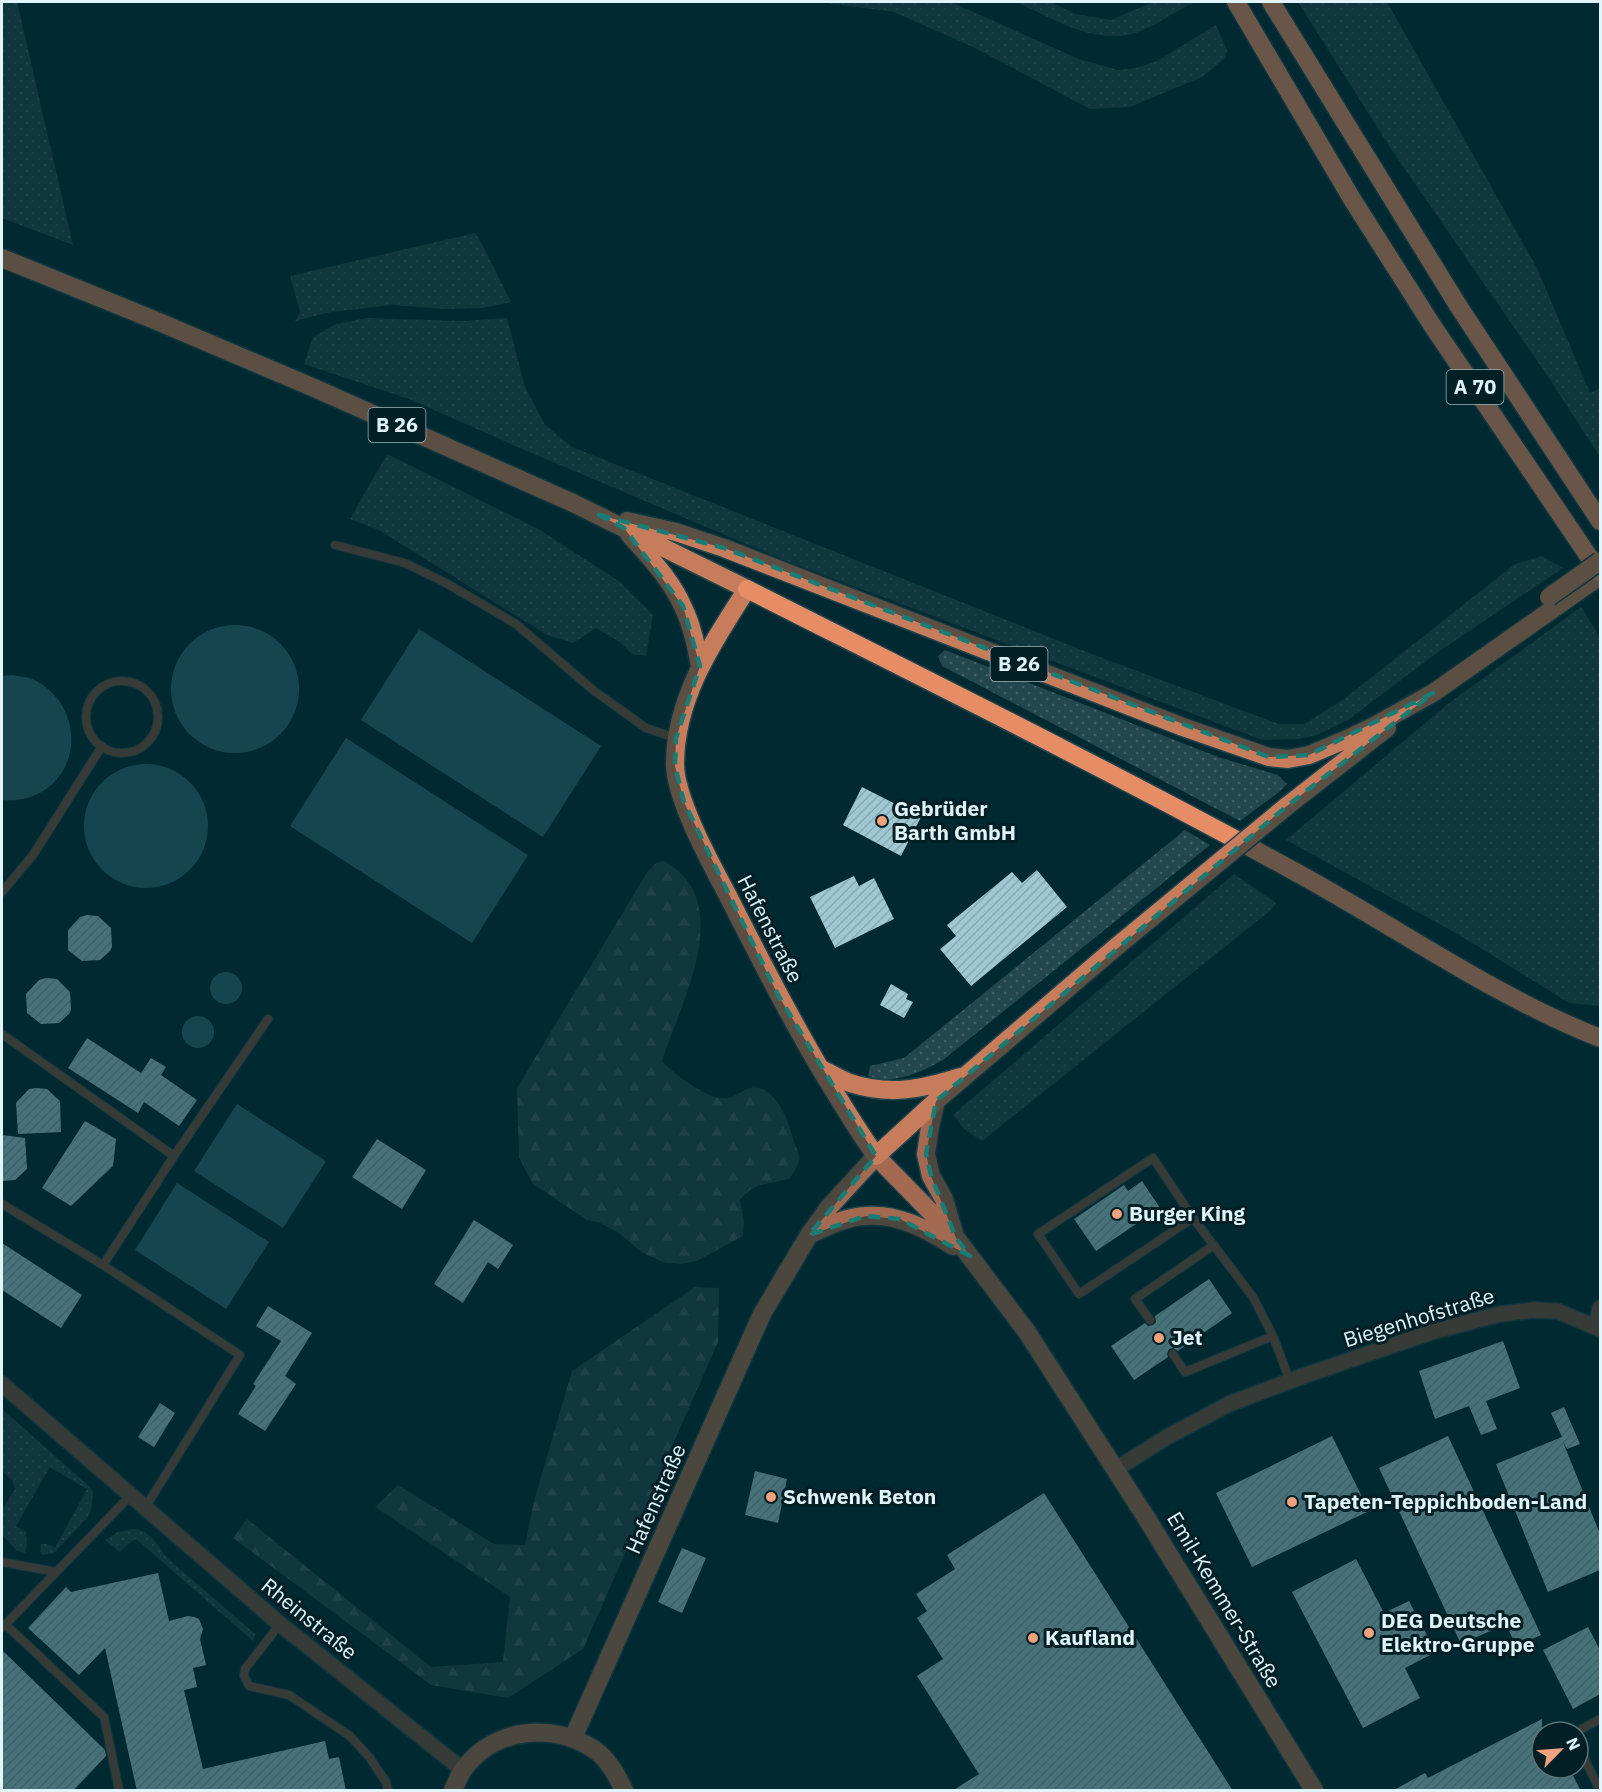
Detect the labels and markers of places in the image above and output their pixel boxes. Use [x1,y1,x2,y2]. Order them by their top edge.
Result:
place label: Gebrüder Barth GmbH [894,794,1016,846]
marker: Gebrüder Barth GmbH [875,814,889,828]
place label: Burger King [1129,1199,1246,1227]
marker: Burger King [1110,1207,1124,1221]
place label: Jet [1171,1323,1203,1351]
marker: Jet [1152,1331,1166,1345]
place label: Schwenk Beton [783,1482,936,1510]
place label: Tapeten-Teppichboden-Land [1304,1487,1587,1515]
marker: Schwenk Beton [764,1490,778,1504]
marker: Tapeten-Teppichboden-Land [1285,1495,1299,1509]
place label: DEG Deutsche Elektro-Gruppe [1381,1606,1535,1658]
place label: Kaufland [1045,1623,1135,1651]
marker: DEG Deutsche Elektro-Gruppe [1362,1626,1376,1640]
marker: Kaufland [1026,1631,1040,1645]

